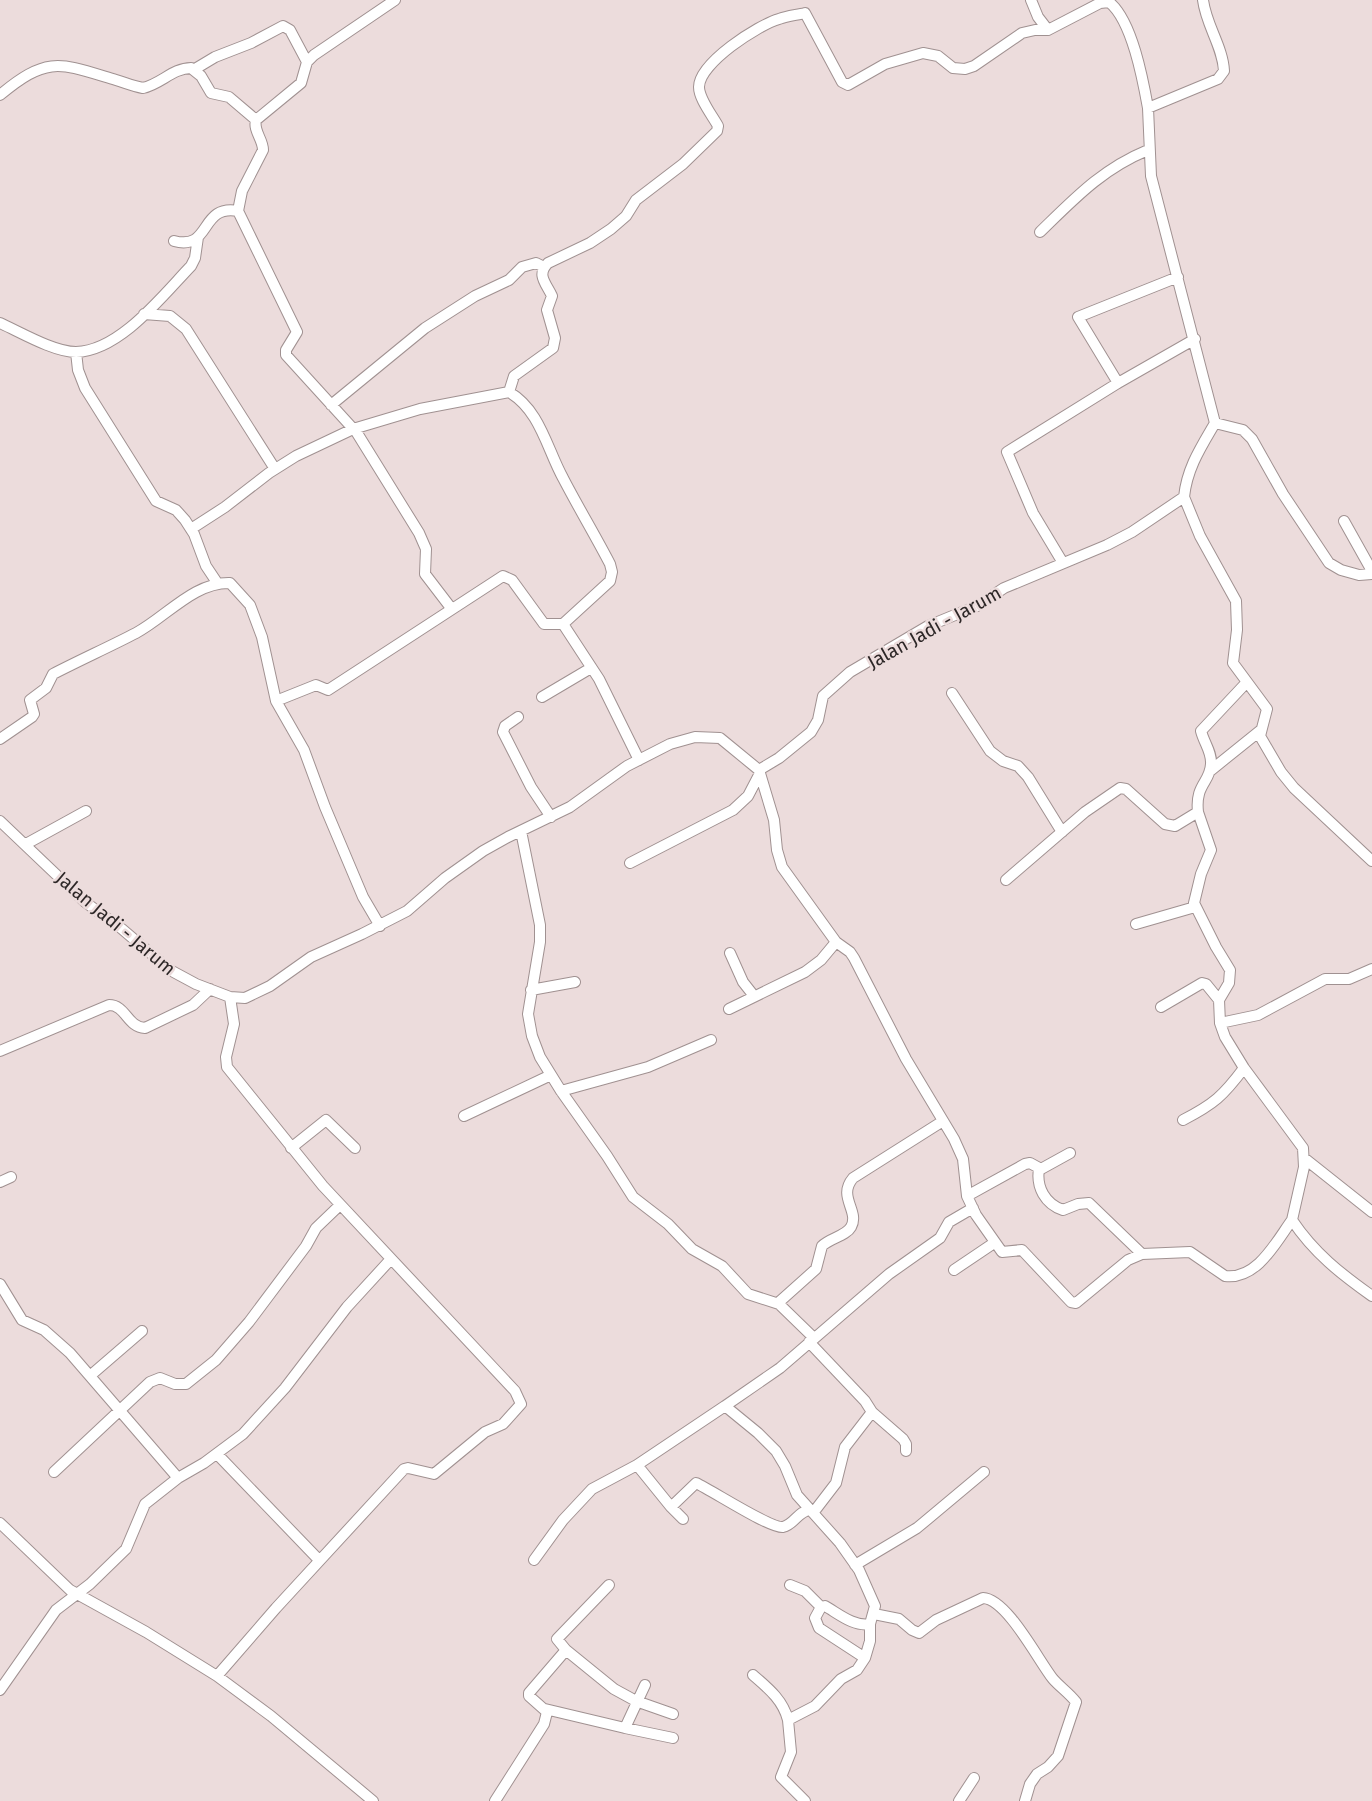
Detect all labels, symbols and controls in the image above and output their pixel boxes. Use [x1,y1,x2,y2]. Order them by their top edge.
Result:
street label: Jalan Jadi - Jarum [863,581,1005,674]
street label: Jalan Jadi - Jarum [51,867,180,980]

